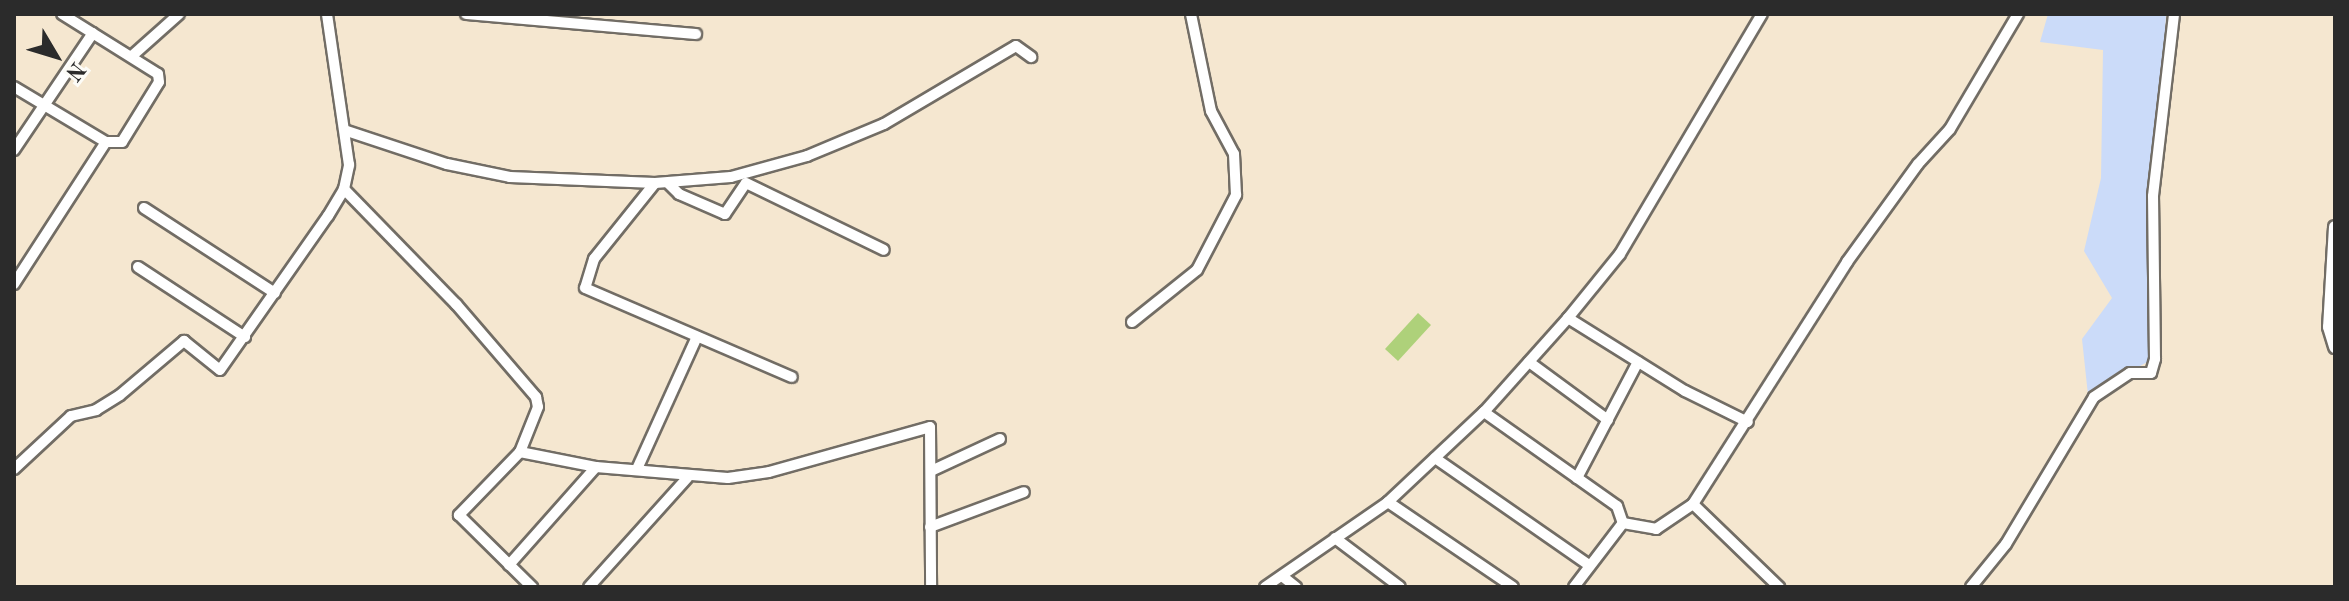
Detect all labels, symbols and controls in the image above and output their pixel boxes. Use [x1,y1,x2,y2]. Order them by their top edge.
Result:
north arrow [16,16,96,96]
text: N [61,57,89,84]

